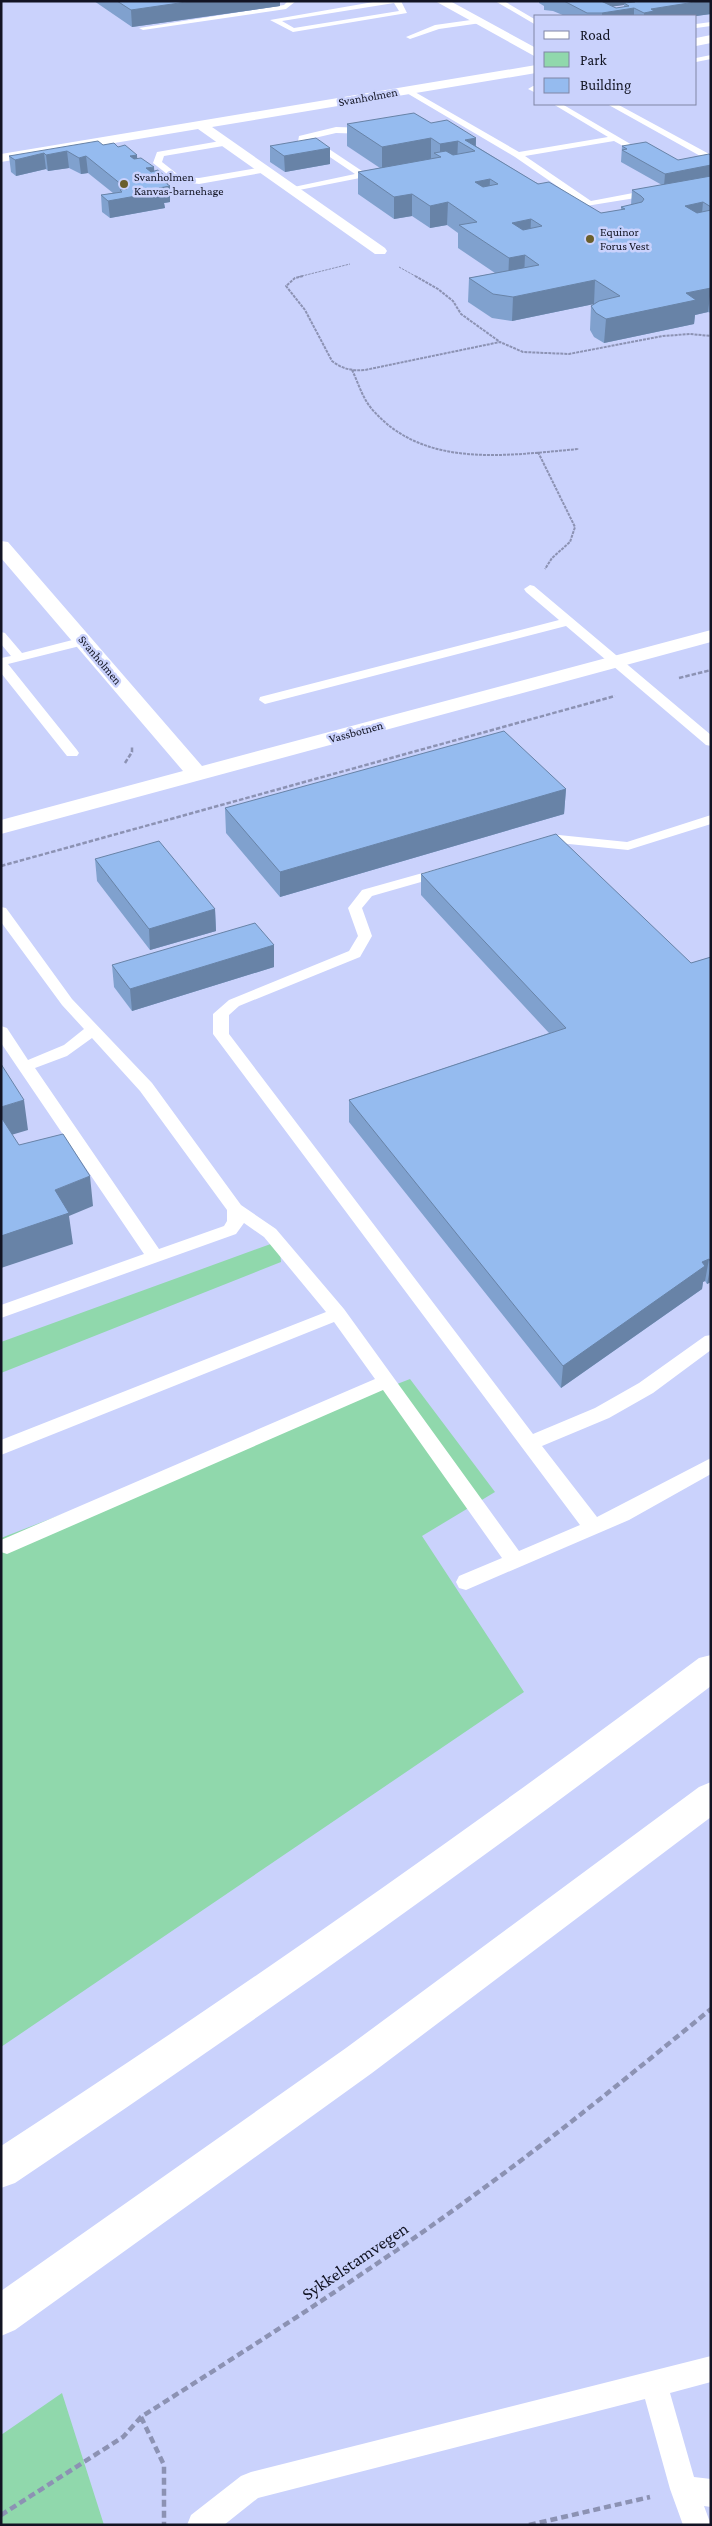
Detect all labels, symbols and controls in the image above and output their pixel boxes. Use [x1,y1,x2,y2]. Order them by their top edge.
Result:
legend [534,15,697,105]
text: Road [580,27,611,43]
text: Park [580,52,607,68]
text: Building [580,77,631,94]
street label: Svanholmen [337,85,399,109]
place label: Svanholmen Kanvas-barnehage [134,170,224,198]
marker: Svanholmen Kanvas-barnehage [118,178,130,190]
place label: Equinor Forus Vest [600,225,651,253]
marker: Equinor Forus Vest [584,233,596,245]
street label: Svanholmen [75,633,125,688]
street label: Vassbotnen [327,718,385,746]
street label: Sykkelstamvegen [298,2218,412,2304]

